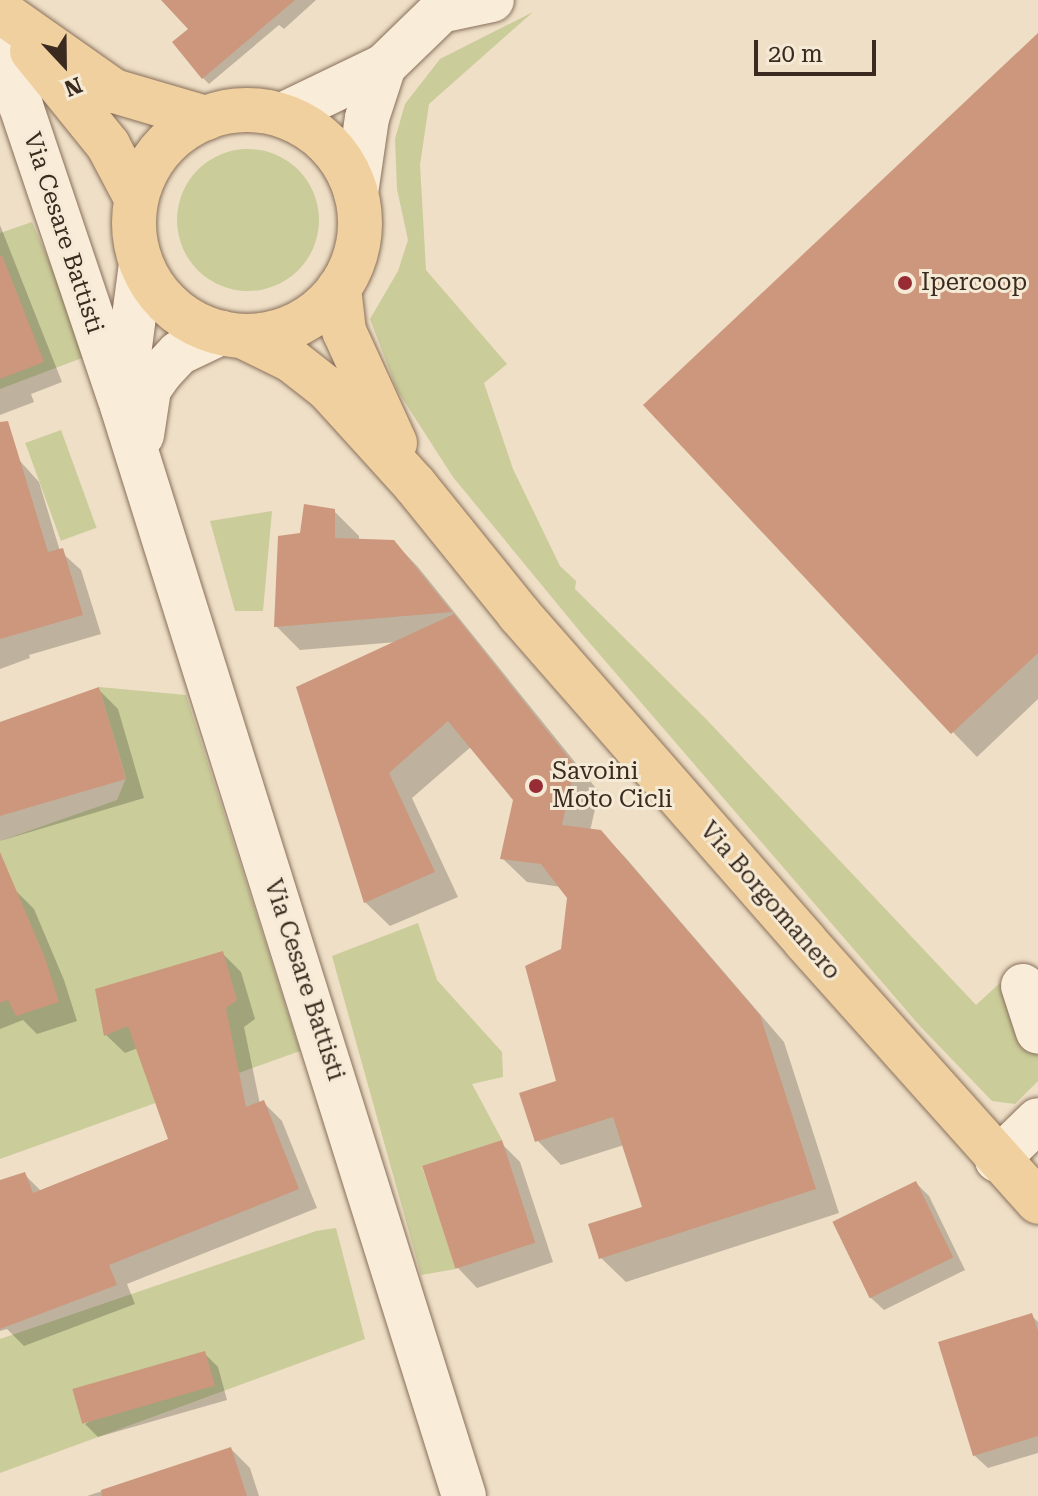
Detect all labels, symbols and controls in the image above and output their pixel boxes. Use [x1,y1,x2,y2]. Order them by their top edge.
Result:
north arrow [24,24,104,104]
scale bar [758,24,880,74]
text: 20 m [768,40,823,68]
text: N [61,72,86,101]
street label: Via Cesare Battisti [17,129,109,337]
place label: Ipercoop [921,269,1027,297]
marker: Ipercoop [896,274,914,292]
place label: Savoini Moto Cicli [552,758,672,814]
marker: Savoini Moto Cicli [527,777,545,795]
street label: Via Borgomanero [694,816,846,986]
street label: Via Cesare Battisti [258,876,350,1084]

